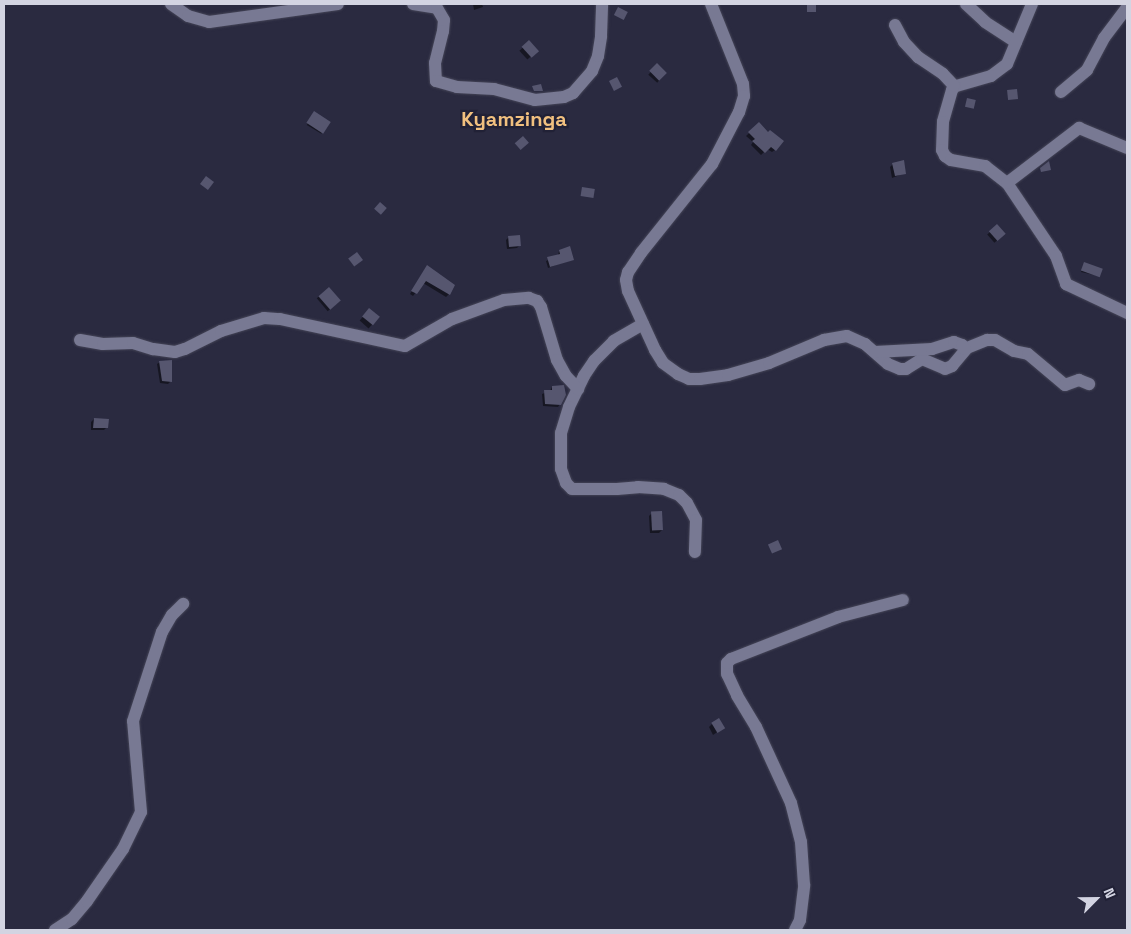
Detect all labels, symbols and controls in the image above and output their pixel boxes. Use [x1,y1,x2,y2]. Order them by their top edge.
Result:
district label: Kyamzinga [461,107,567,131]
north arrow [1071,874,1121,924]
text: N [1100,885,1120,901]

